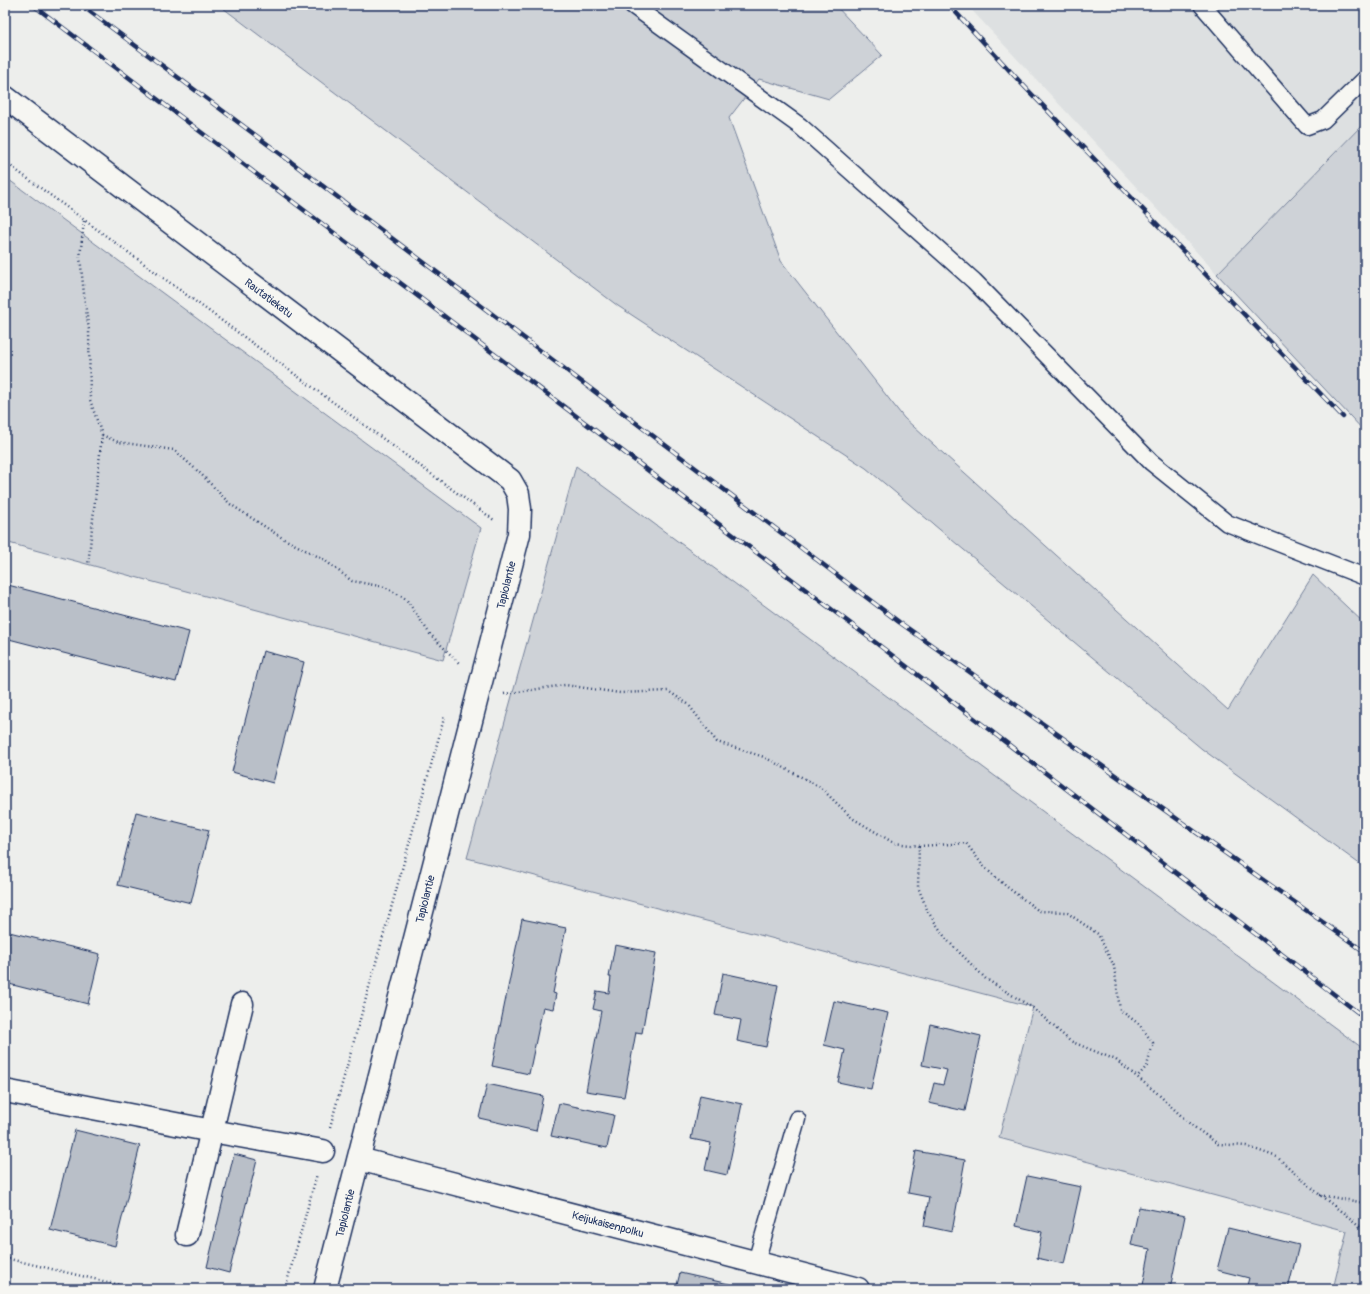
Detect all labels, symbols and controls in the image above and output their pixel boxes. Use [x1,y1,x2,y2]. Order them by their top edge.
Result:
street label: Rautatiekatu [242,276,295,321]
street label: Tapiolantie [494,559,519,610]
street label: Tapiolantie [413,873,438,924]
street label: Tapiolantie [333,1187,358,1238]
street label: Keijukaisenpolku [570,1209,645,1240]

